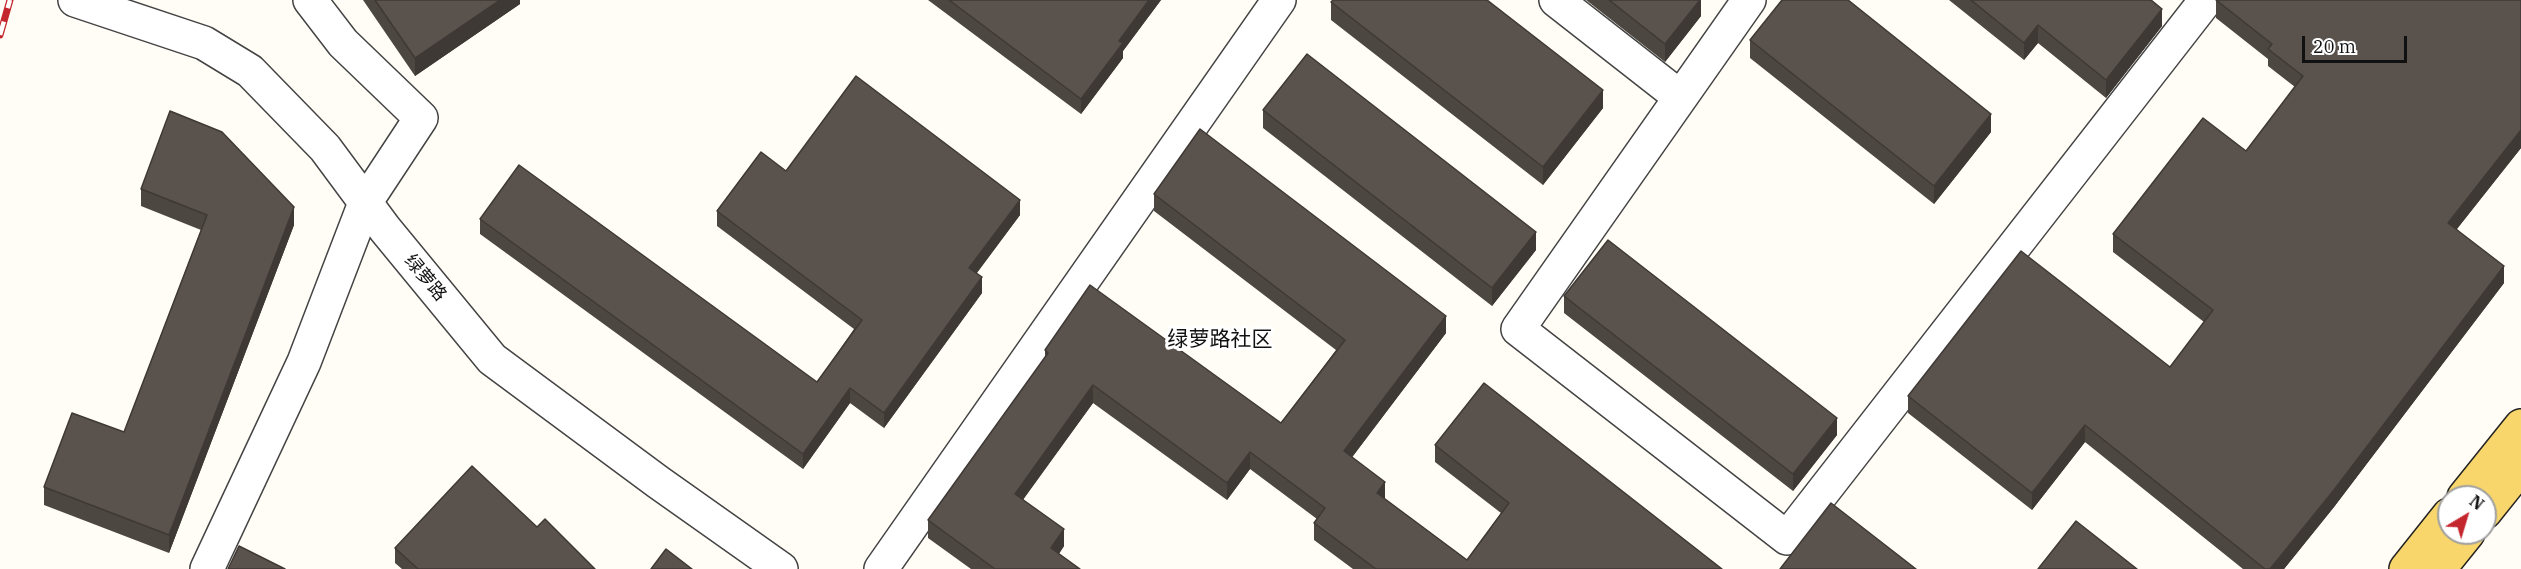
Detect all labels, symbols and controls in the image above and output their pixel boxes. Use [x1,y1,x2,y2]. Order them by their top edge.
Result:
scale bar [2305,24,2410,62]
text: 20 m [2313,35,2356,58]
street label: 绿萝路 [399,250,451,306]
district label: 绿萝路社区 [1168,327,1272,353]
north arrow [2437,485,2497,545]
text: N [2466,491,2488,514]

